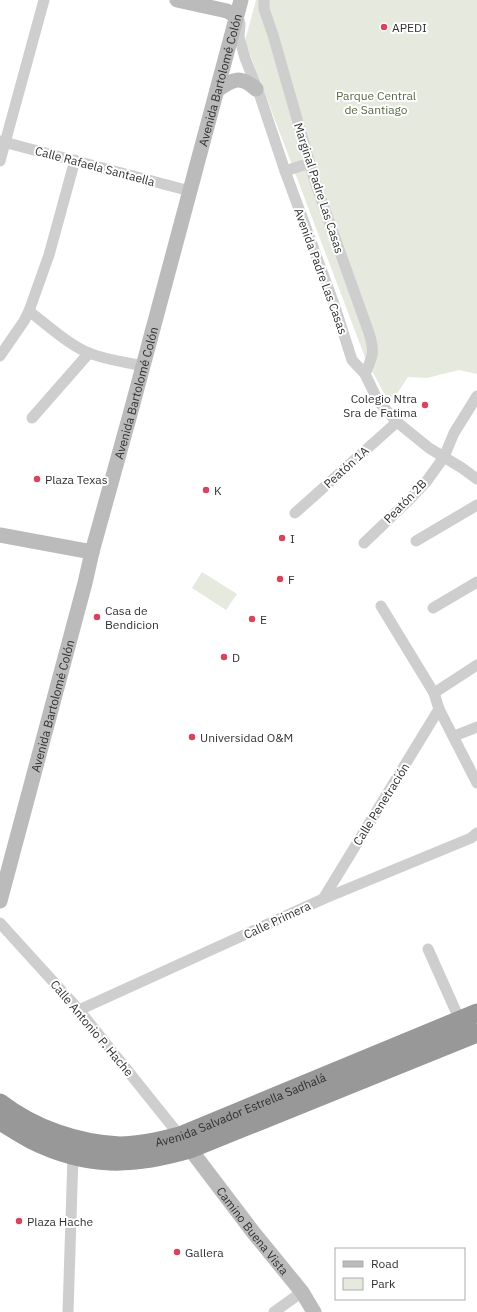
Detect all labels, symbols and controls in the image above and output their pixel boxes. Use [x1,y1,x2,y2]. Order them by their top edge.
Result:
street label: Avenida Bartolomé Colón [195,12,245,148]
place label: APEDI [392,20,427,35]
marker: APEDI [379,22,389,32]
park label: Parque Central de Santiago [336,88,416,117]
street label: Marginal Padre Las Casas [291,121,347,255]
street label: Calle Rafaela Santaella [33,143,157,189]
street label: Avenida Padre Las Casas [291,206,351,336]
street label: Avenida Bartolomé Colón [111,325,161,461]
place label: Colegio Ntra Sra de Fatima [343,391,418,420]
marker: Colegio Ntra Sra de Fatima [420,400,430,410]
street label: Peatón 1A [320,443,372,491]
place label: Plaza Texas [45,472,108,487]
marker: Plaza Texas [32,474,42,484]
street label: Peatón 2B [380,476,430,526]
place label: K [214,483,222,498]
marker: K [201,485,211,495]
place label: I [290,531,295,546]
marker: I [277,533,287,543]
place label: F [288,572,295,587]
marker: F [275,574,285,584]
place label: Casa de Bendicion [105,603,159,632]
marker: Casa de Bendicion [92,612,102,622]
place label: E [260,612,267,627]
marker: E [247,614,257,624]
street label: Avenida Bartolomé Colón [27,638,77,774]
place label: D [232,650,240,665]
marker: D [219,652,229,662]
place label: Universidad O&M [200,730,293,745]
marker: Universidad O&M [187,732,197,742]
street label: Calle Penetración [350,760,412,848]
street label: Calle Primera [241,898,313,942]
street label: Calle Antonio P. Hache [47,977,137,1079]
street label: Avenida Salvador Estrella Sadhalá [154,1069,328,1149]
street label: Camino Buena Vista [214,1184,293,1278]
place label: Plaza Hache [27,1214,93,1229]
marker: Plaza Hache [14,1216,24,1226]
place label: Gallera [185,1245,224,1260]
marker: Gallera [172,1247,182,1257]
legend [335,1248,465,1300]
text: Road [371,1256,399,1271]
text: Park [371,1276,396,1291]

